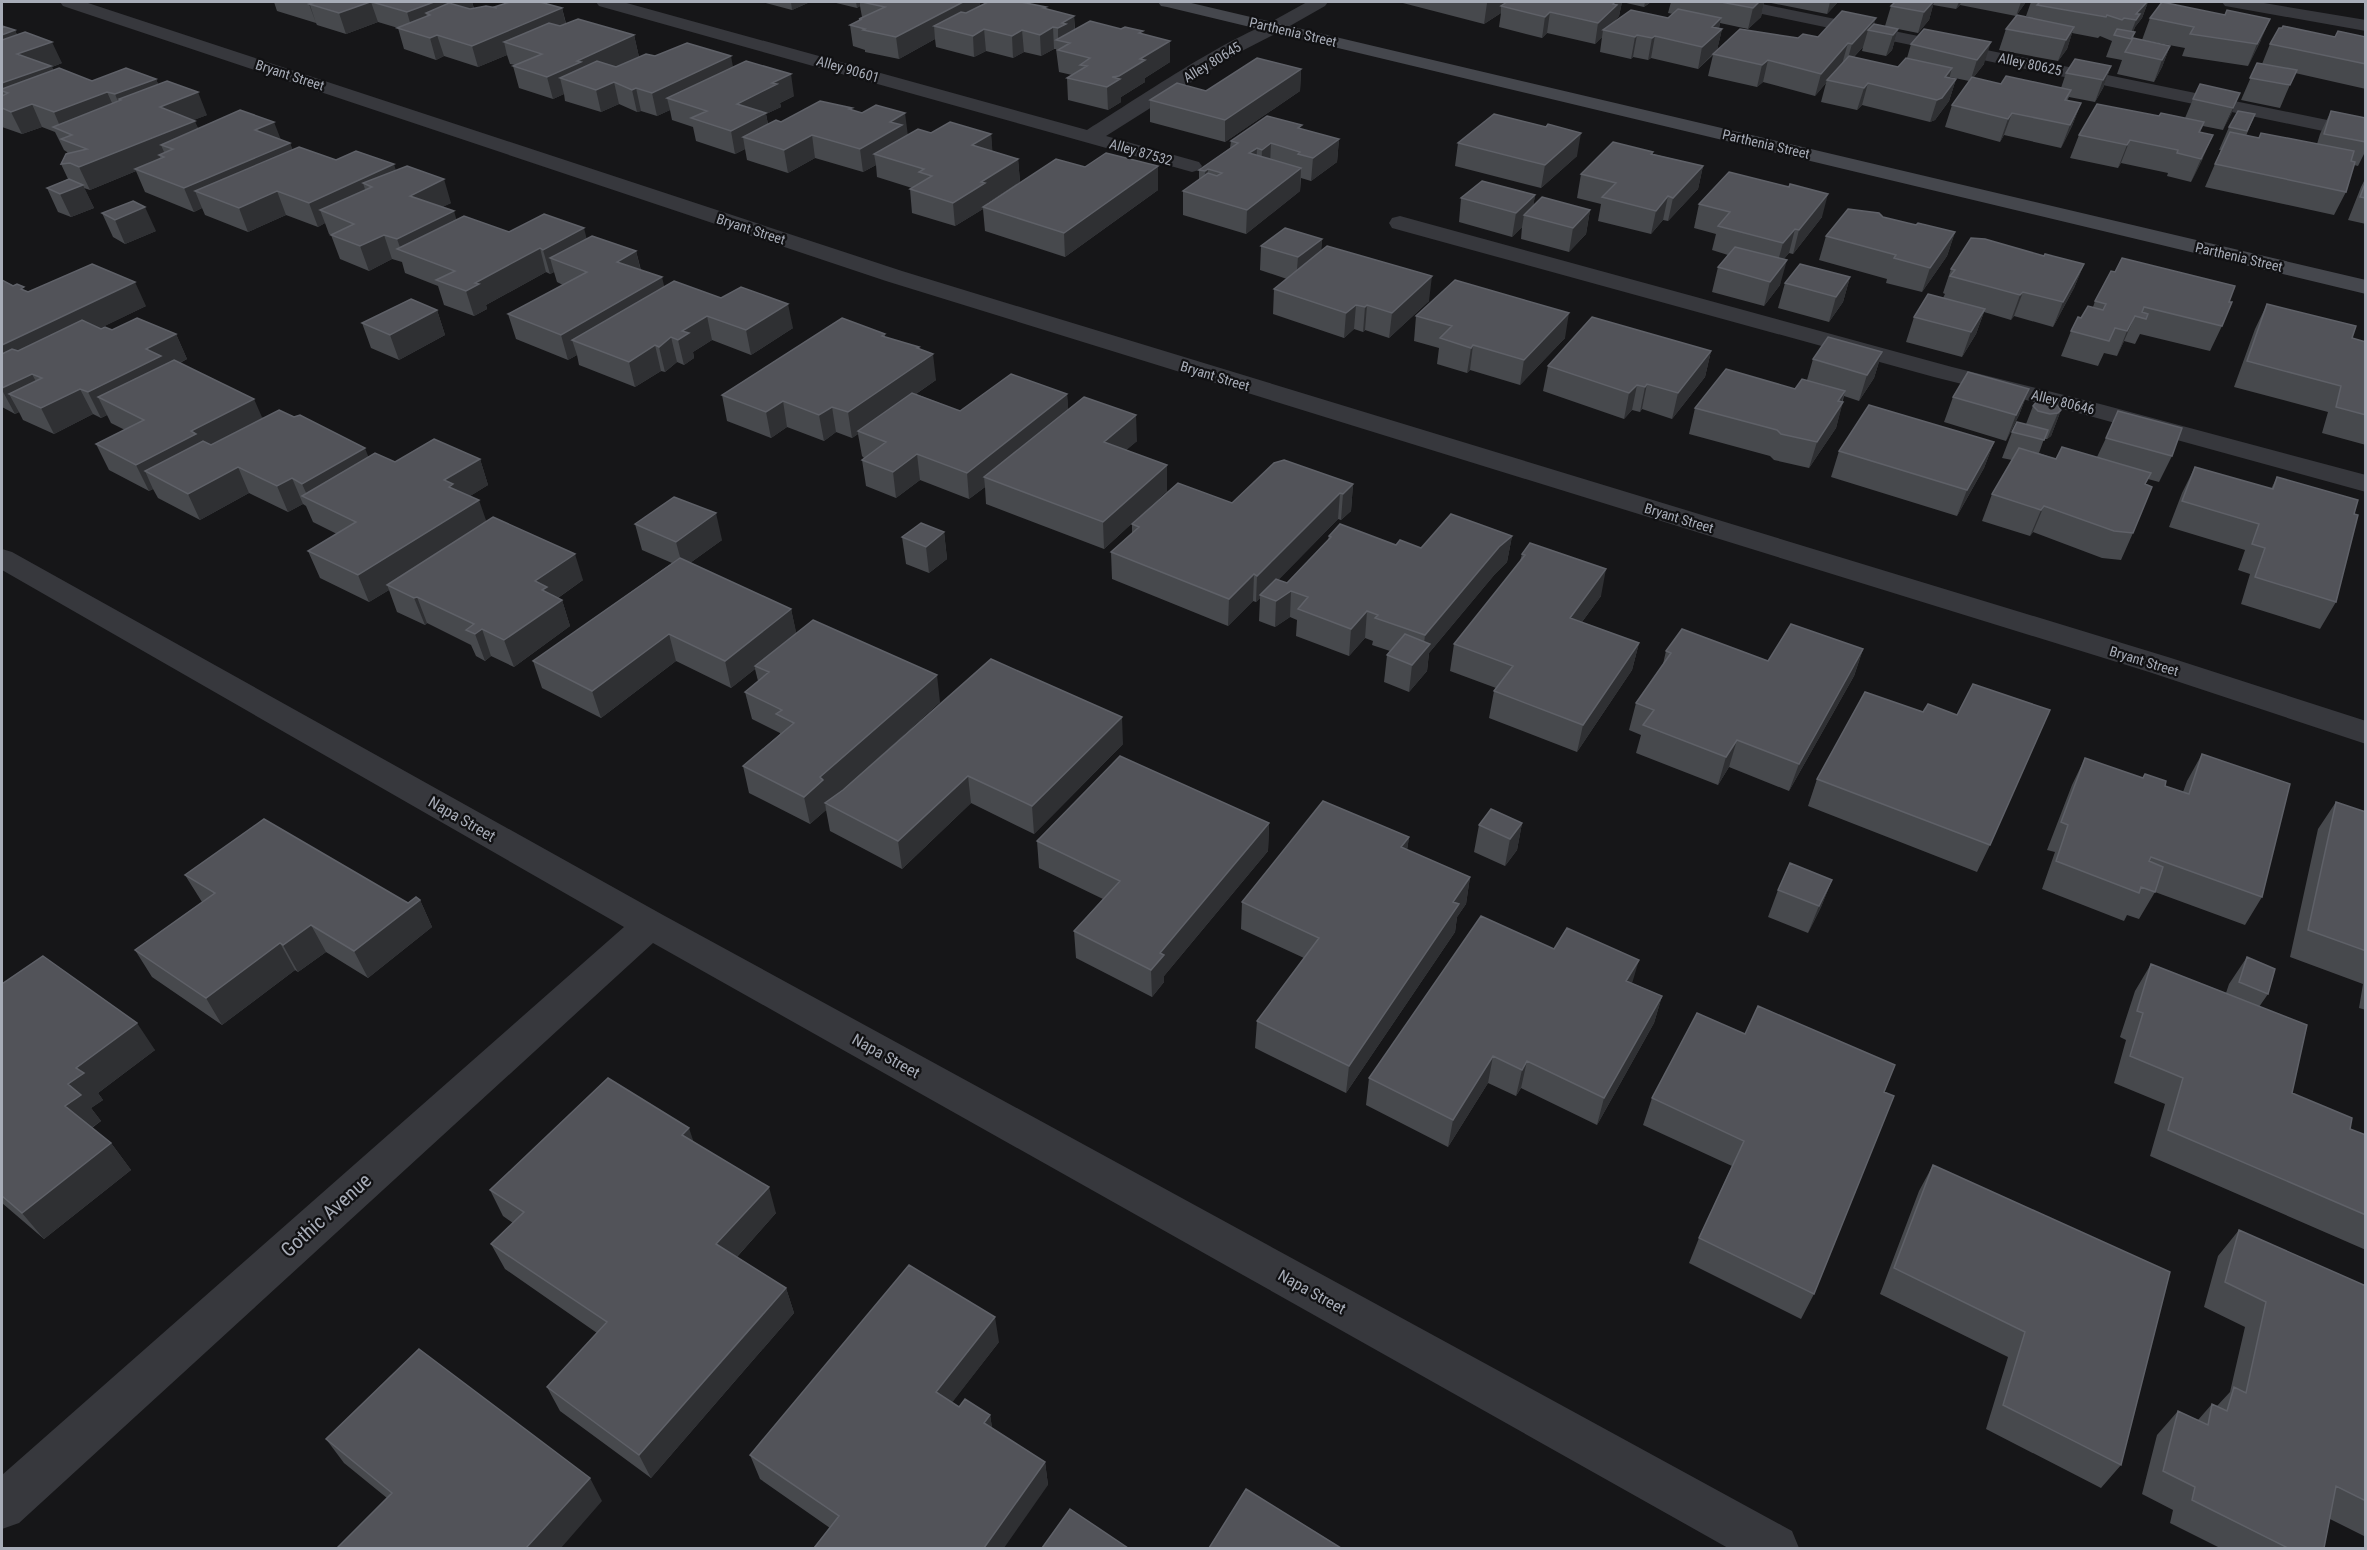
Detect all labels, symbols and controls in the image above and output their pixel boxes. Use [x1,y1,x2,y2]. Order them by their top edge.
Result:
street label: Parthenia Street [1248,14,1338,50]
street label: Alley 80645 [1180,38,1244,85]
street label: Alley 80625 [1997,49,2063,79]
street label: Alley 90601 [815,52,881,86]
street label: Bryant Street [254,56,326,94]
street label: Parthenia Street [1721,126,1811,162]
street label: Alley 87532 [1108,135,1174,169]
street label: Bryant Street [715,210,787,248]
street label: Parthenia Street [2194,239,2284,275]
street label: Bryant Street [1179,358,1251,394]
street label: Alley 80646 [2030,386,2096,418]
street label: Bryant Street [1643,500,1715,536]
street label: Bryant Street [2108,643,2180,679]
street label: Napa Street [425,792,499,846]
street label: Napa Street [849,1030,923,1082]
street label: Gothic Avenue [276,1168,376,1262]
street label: Napa Street [1275,1266,1349,1318]

